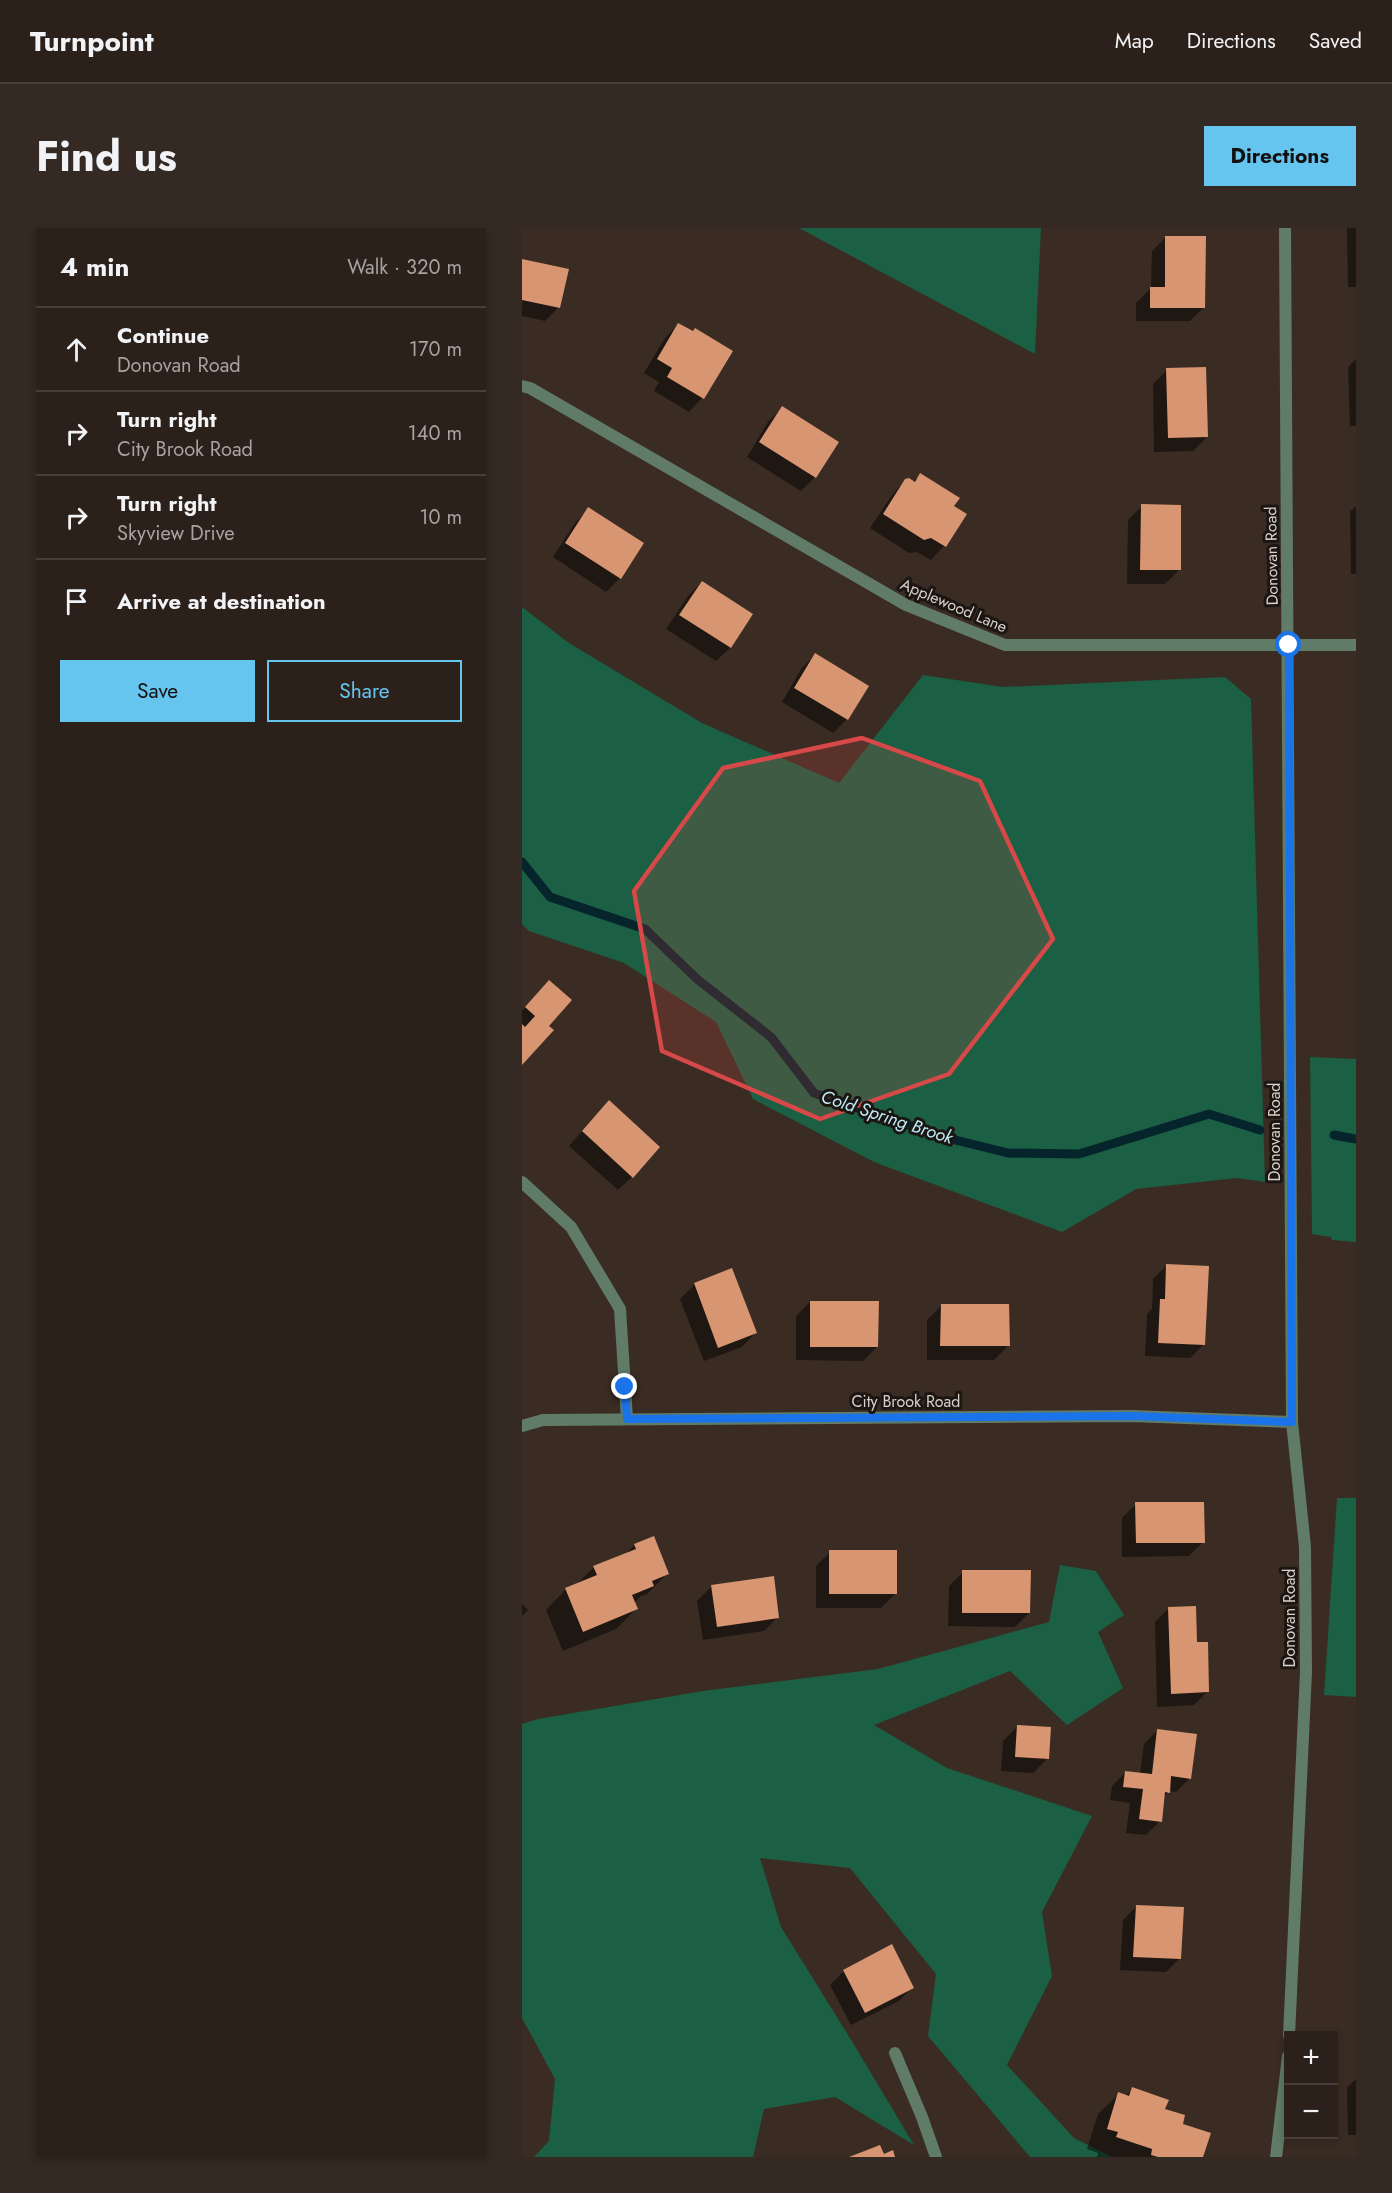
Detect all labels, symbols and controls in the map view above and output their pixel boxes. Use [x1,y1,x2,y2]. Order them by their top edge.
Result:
text: Turnpoint [30,21,154,62]
text: Map [1115,26,1154,56]
text: Directions [1187,26,1276,56]
text: Saved [1309,26,1362,56]
text: Find us [36,126,177,187]
button: Directions [1204,126,1356,186]
text: 4 min [60,248,129,286]
text: Walk · 320 m [347,253,462,282]
text: Continue [117,319,209,351]
icon: ahead [60,333,93,366]
text: 170 m [409,335,462,364]
text: Donovan Road [117,351,241,380]
text: Turn right [117,403,217,435]
icon: right [60,417,93,450]
text: 140 m [408,419,462,448]
text: City Brook Road [117,435,253,464]
text: Turn right [117,487,217,519]
icon: right [60,501,93,534]
text: 10 m [419,503,462,532]
street label: Donovan Road [1259,506,1284,606]
text: Skyview Drive [117,519,235,548]
street label: Applewood Lane [897,573,1011,638]
icon: arrive [60,585,93,618]
text: Arrive at destination [117,585,326,617]
route start [1275,631,1301,657]
button: Save [60,660,255,722]
button: Share [267,660,462,722]
water label: Cold Spring Brook [817,1083,958,1151]
street label: Donovan Road [1263,1083,1286,1181]
route end [611,1373,637,1399]
street label: City Brook Road [852,1390,960,1413]
street label: Donovan Road [1278,1569,1301,1667]
map controls [1284,2031,1338,2139]
button: + [1284,2031,1338,2085]
button: − [1284,2085,1338,2139]

